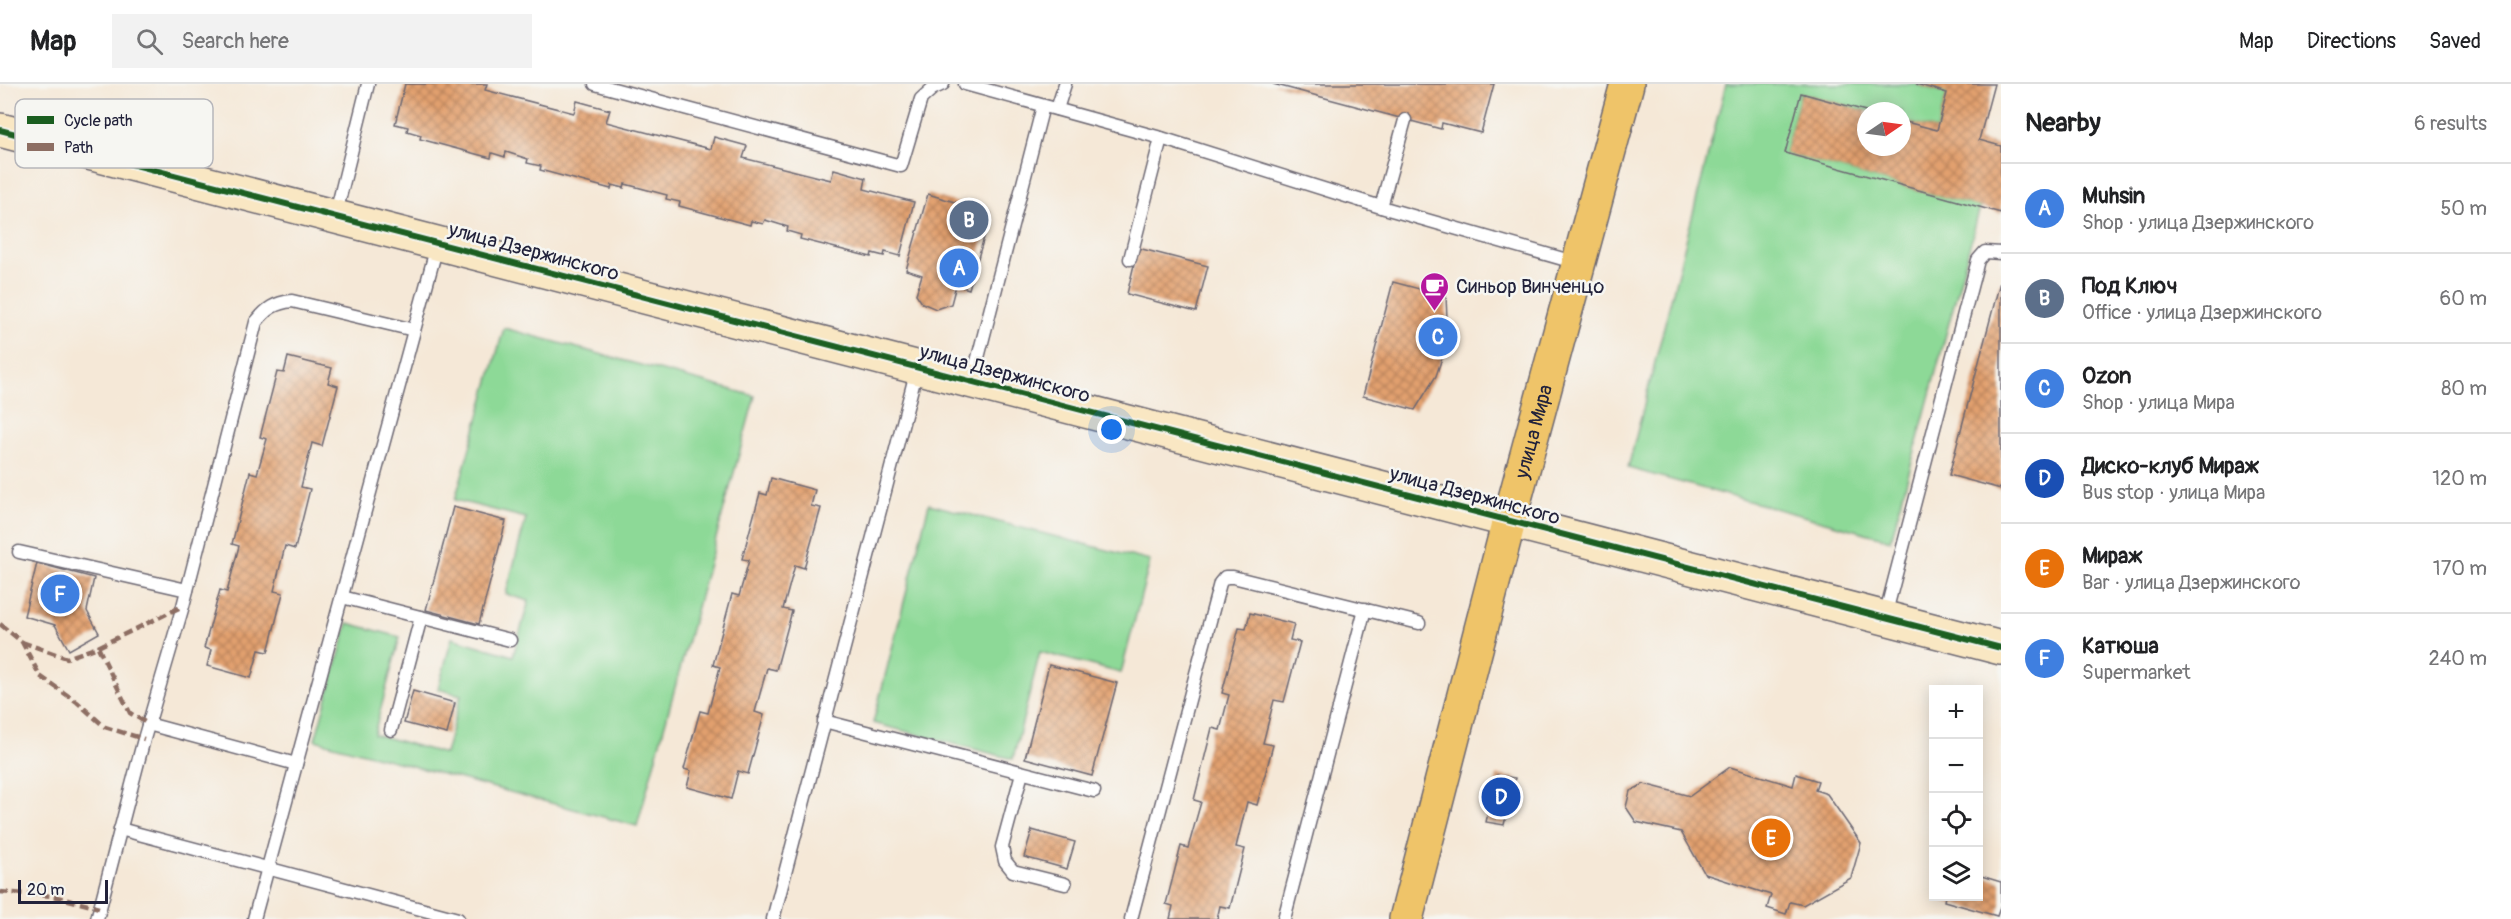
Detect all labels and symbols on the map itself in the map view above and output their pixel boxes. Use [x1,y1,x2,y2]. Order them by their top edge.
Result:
legend [15,99,213,168]
north arrow [1857,102,1911,156]
text: Cycle path [64,111,132,131]
text: Path [64,138,93,158]
pin: B [950,198,988,242]
street label: улица Дзержинского [445,216,622,286]
pin: A [940,246,978,291]
cafe icon: Синьор Винченцо [1419,270,1451,312]
place label: Синьор Винченцо [1456,274,1605,299]
pin: C [1418,314,1458,360]
street label: улица Дзержинского [916,338,1093,408]
street label: улица Мира [1509,382,1558,482]
your location [1097,415,1126,444]
street label: улица Дзержинского [1386,460,1563,530]
pin: F [40,572,80,616]
pin: D [1482,774,1520,820]
pin: E [1752,816,1790,861]
scale bar [18,877,108,904]

